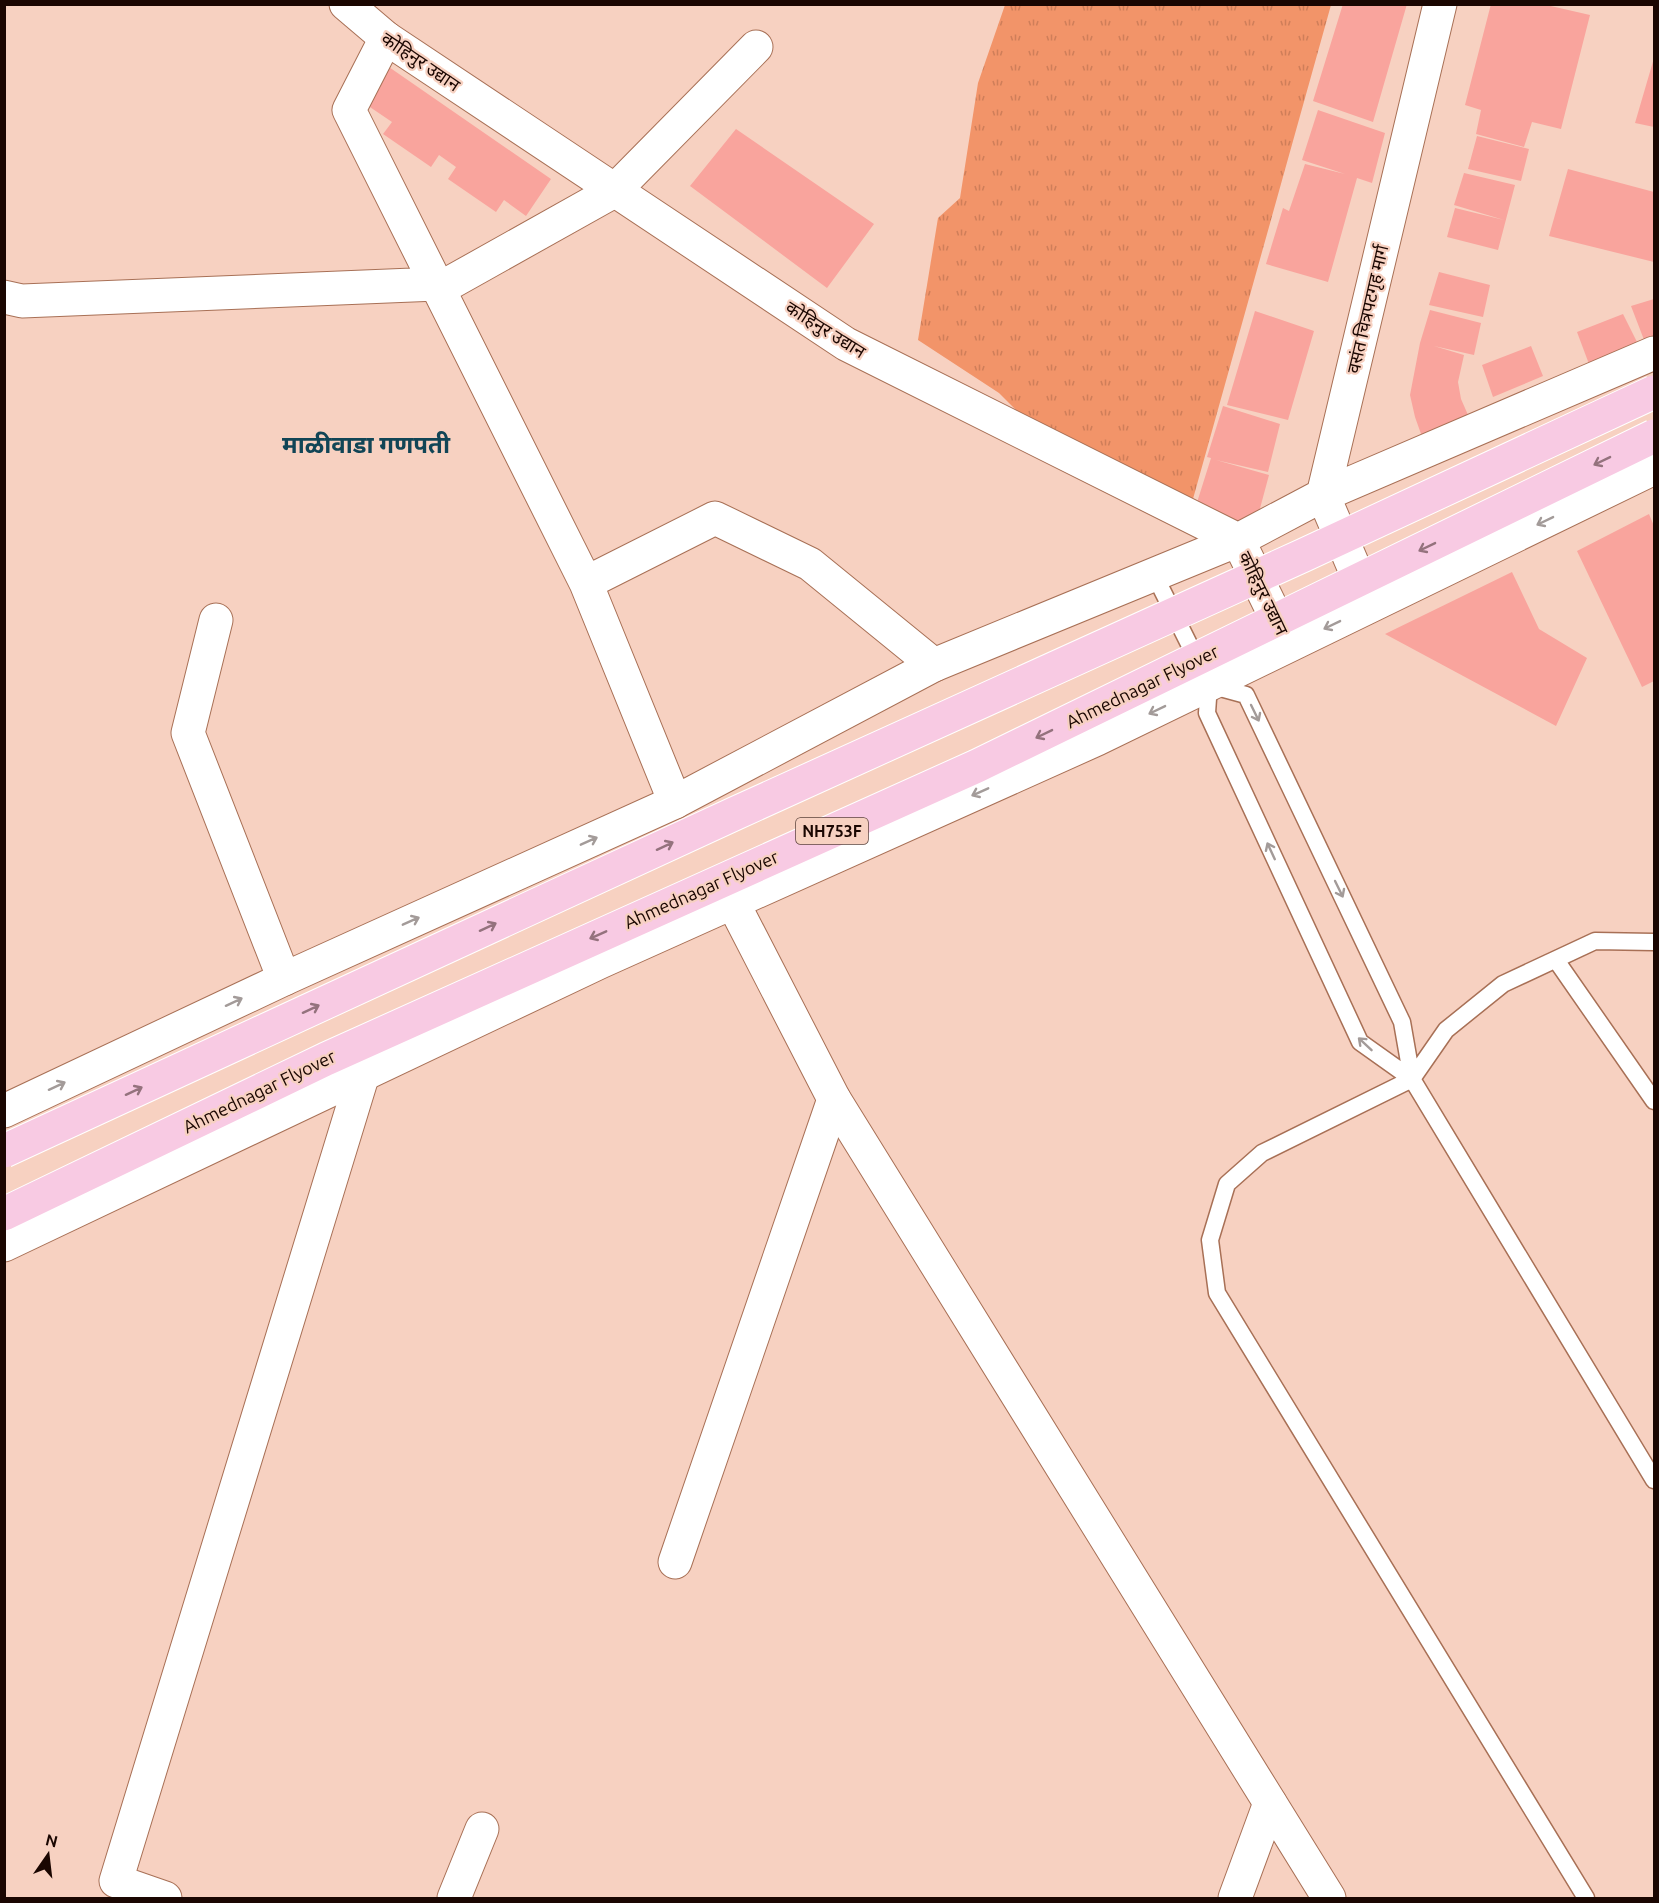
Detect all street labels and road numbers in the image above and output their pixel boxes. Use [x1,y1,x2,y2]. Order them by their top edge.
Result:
street label: कोहिनुर उद्यान [376,28,465,98]
street label: वसंत चित्रपटगृह मार्ग [1342,242,1395,376]
street label: कोहिनुर उद्यान [781,297,870,364]
street label: कोहिनुर उद्यान [1233,548,1293,640]
street label: Ahmednagar Flyover [1063,640,1222,732]
road number: NH753F [796,818,868,844]
street label: Ahmednagar Flyover [621,846,781,932]
street label: Ahmednagar Flyover [180,1045,339,1137]

